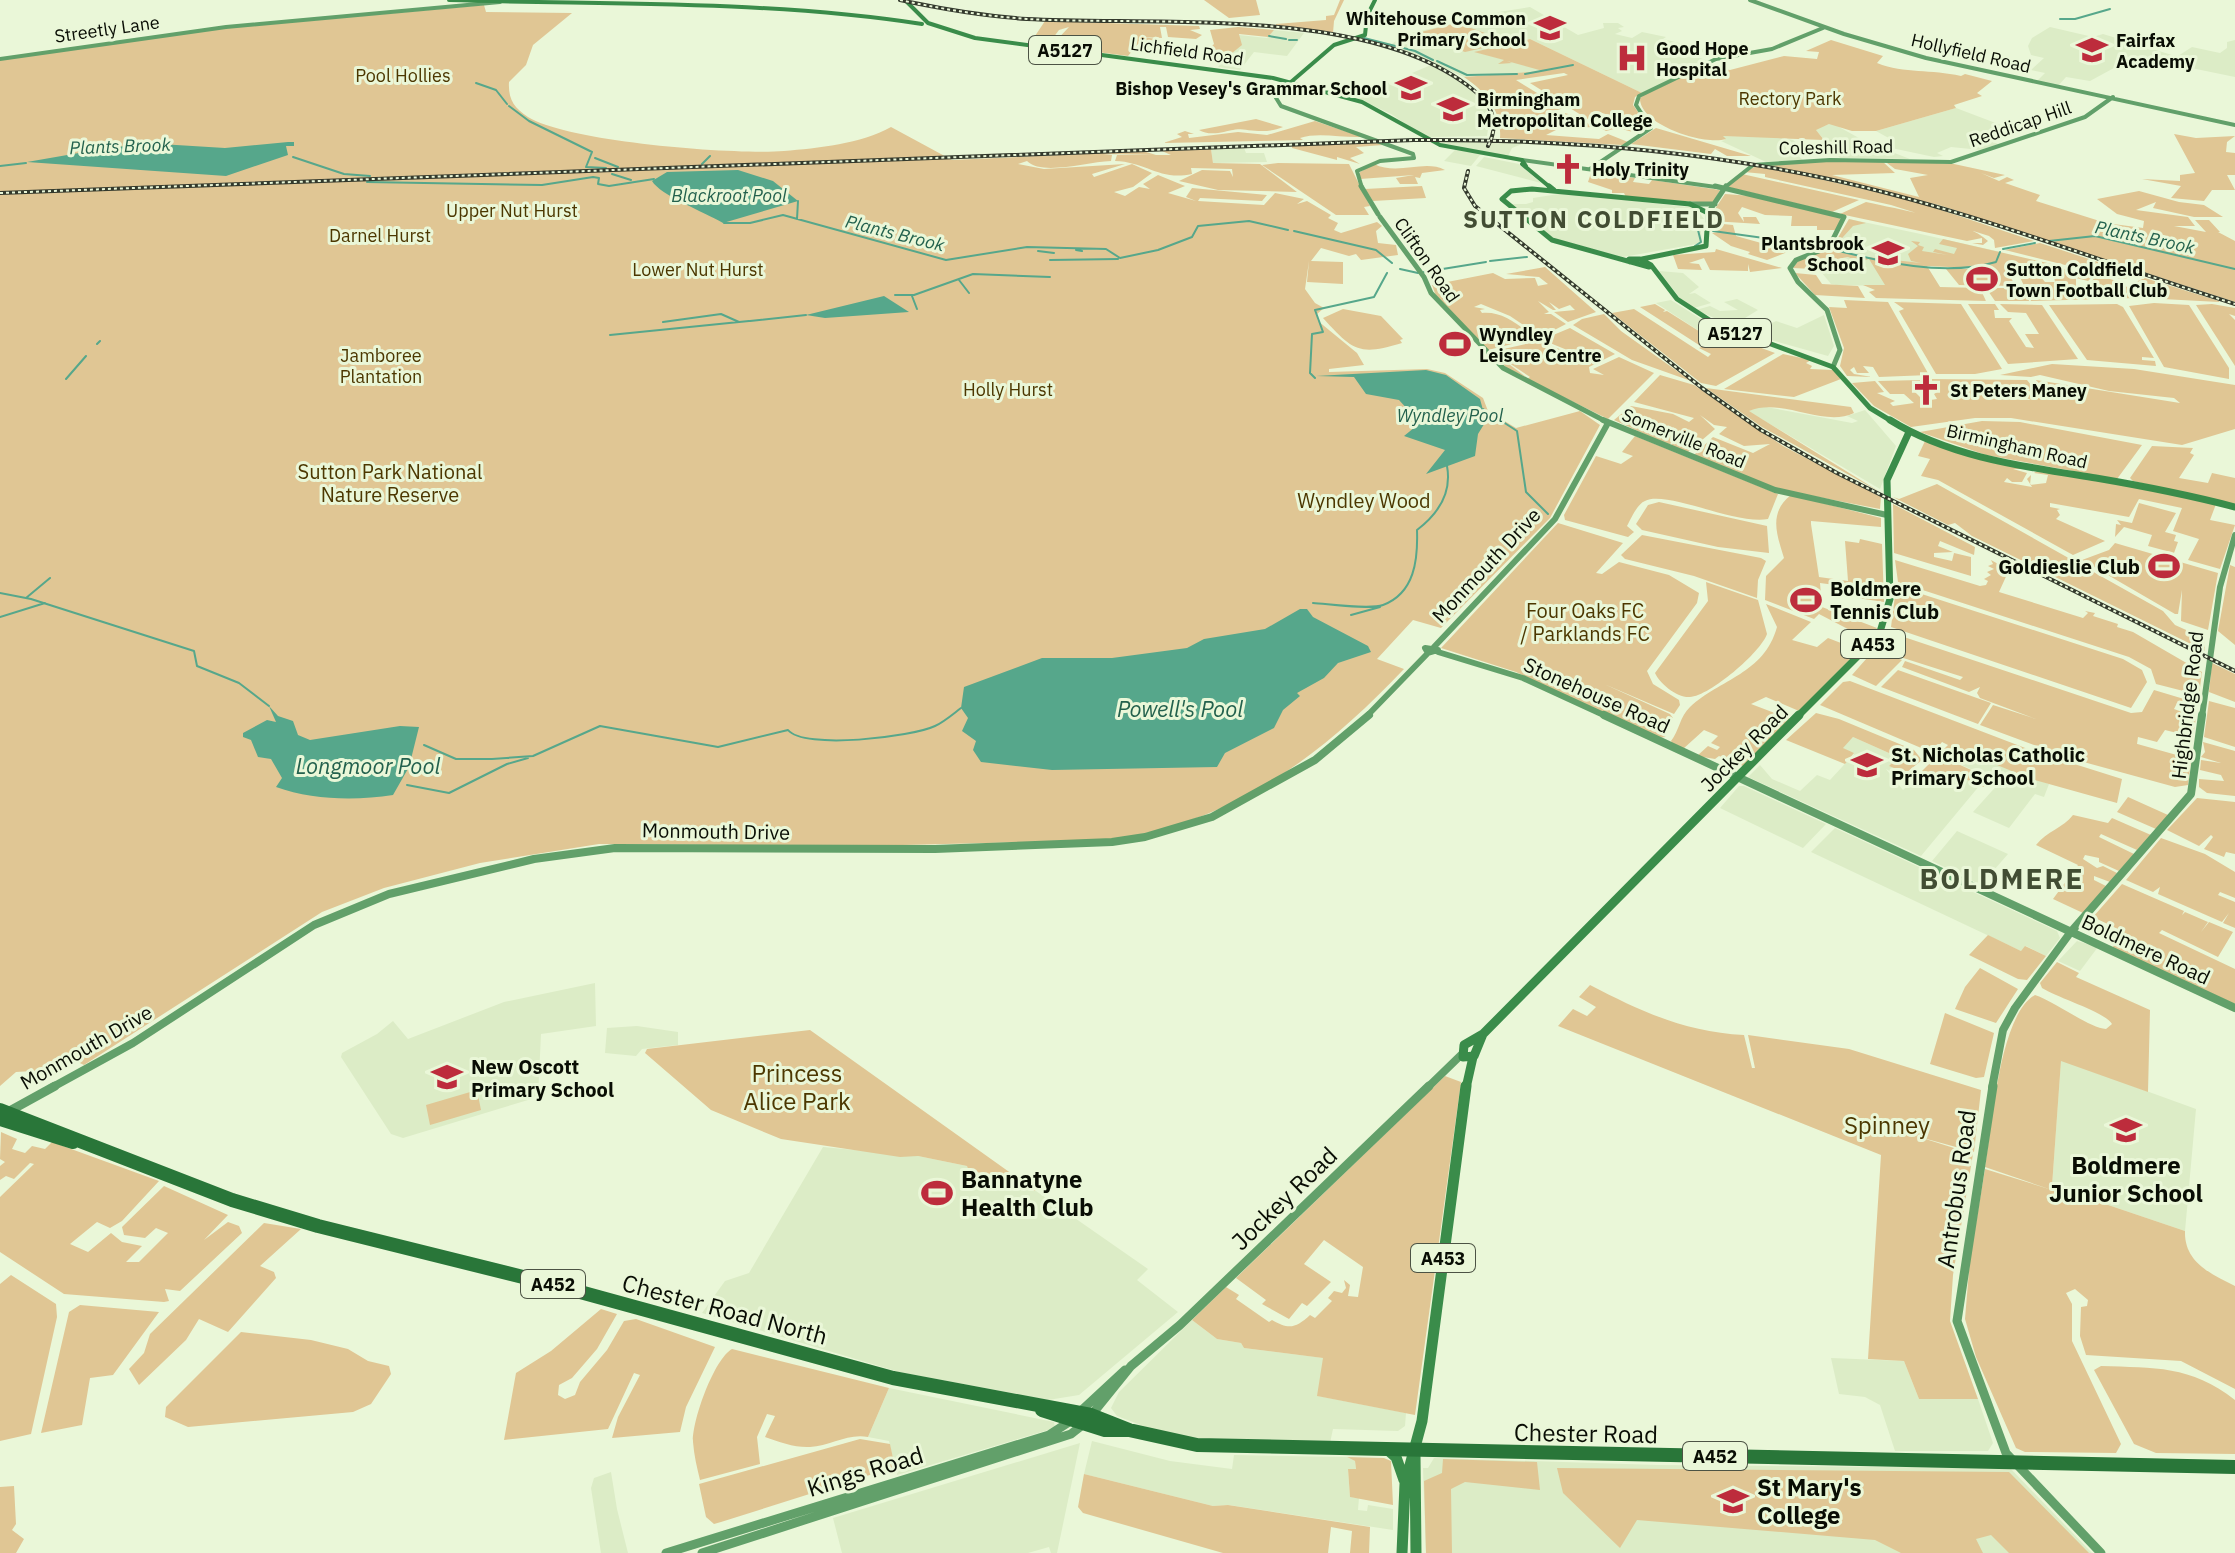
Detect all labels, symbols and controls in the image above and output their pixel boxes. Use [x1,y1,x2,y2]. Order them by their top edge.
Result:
place label: Whitehouse Common Primary School [1346,7,1527,51]
street label: Streetly Lane [53,10,161,48]
school or university icon: Whitehouse Common Primary School [1533,11,1567,45]
street label: Hollyfield Road [1909,28,2033,78]
place label: Fairfax Academy [2116,29,2195,73]
street label: Lichfield Road [1129,32,1245,70]
school or university icon: Fairfax Academy [2075,33,2109,67]
road number: A5127 [1029,36,1101,64]
place label: Good Hope Hospital [1656,37,1749,81]
hospital icon: Good Hope Hospital [1615,41,1649,75]
park label: Pool Hollies [355,64,451,87]
school or university icon: Bishop Vesey's Grammar School [1394,71,1428,105]
place label: Bishop Vesey's Grammar School [1115,77,1388,100]
park label: Rectory Park [1739,87,1842,110]
place label: Birmingham Metropolitan College [1477,88,1653,132]
school or university icon: Birmingham Metropolitan College [1436,92,1470,126]
street label: Reddicap Hill [1966,96,2074,152]
water label: Plants Brook [69,133,172,159]
street label: Coleshill Road [1778,134,1894,160]
church icon: Holy Trinity [1551,152,1585,186]
place label: Holy Trinity [1592,158,1689,181]
water label: Blackroot Pool [671,184,787,207]
park label: Upper Nut Hurst [446,199,578,222]
district label: SUTTON COLDFIELD [1463,203,1725,235]
water label: Plants Brook [843,210,948,257]
street label: Clifton Road [1389,213,1465,307]
water label: Plants Brook [2093,215,2198,259]
park label: Darnel Hurst [329,224,431,247]
place label: Plantsbrook School [1761,232,1865,276]
school or university icon: Plantsbrook School [1871,236,1905,270]
park label: Lower Nut Hurst [632,258,764,281]
place label: Sutton Coldfield Town Football Club [2006,258,2168,302]
sports icon: Sutton Coldfield Town Football Club [1965,262,1999,296]
road number: A5127 [1699,319,1771,347]
place label: Wyndley Leisure Centre [1479,323,1602,367]
sports icon: Wyndley Leisure Centre [1438,327,1472,361]
park label: Jamboree Plantation [340,344,422,388]
church icon: St Peters Maney [1909,373,1943,407]
park label: Holly Hurst [963,378,1053,401]
place label: St Peters Maney [1950,379,2087,402]
street label: Somerville Road [1619,403,1749,473]
water label: Wyndley Pool [1397,404,1503,427]
street label: Birmingham Road [1944,419,2090,473]
park label: Sutton Park National Nature Reserve [298,458,482,508]
park label: Wyndley Wood [1297,487,1431,514]
street label: Monmouth Drive [1426,502,1546,628]
sports icon: Goldieslie Club [2147,549,2181,583]
place label: Goldieslie Club [1998,553,2140,580]
place label: Boldmere Tennis Club [1830,575,1939,625]
sports icon: Boldmere Tennis Club [1789,583,1823,617]
park label: Four Oaks FC / Parklands FC [1520,597,1650,647]
road number: A453 [1841,630,1905,658]
street label: Highbridge Road [2165,630,2209,780]
street label: Stonehouse Road [1520,651,1674,739]
water label: Powell's Pool [1117,694,1243,723]
street label: Jockey Road [1694,698,1794,798]
place label: St. Nicholas Catholic Primary School [1891,741,2085,791]
school or university icon: St. Nicholas Catholic Primary School [1850,748,1884,782]
water label: Longmoor Pool [296,751,441,780]
street label: Monmouth Drive [642,816,790,846]
district label: BOLDMERE [1920,860,2084,897]
street label: Boldmere Road [2077,907,2215,991]
street label: Monmouth Drive [15,998,157,1096]
place label: New Oscott Primary School [471,1053,614,1103]
park label: Princess Alice Park [743,1057,851,1117]
school or university icon: New Oscott Primary School [430,1060,464,1094]
street label: Antrobus Road [1929,1108,1983,1270]
park label: Spinney [1844,1109,1930,1141]
school or university icon: Boldmere Junior School [2109,1113,2143,1147]
street label: Jockey Road [1224,1139,1344,1257]
place label: Boldmere Junior School [2049,1149,2203,1209]
place label: Bannatyne Health Club [961,1163,1094,1223]
sports icon: Bannatyne Health Club [920,1176,954,1210]
road number: A453 [1411,1244,1475,1272]
street label: Chester Road North [619,1266,831,1352]
road number: A452 [521,1270,585,1298]
street label: Chester Road [1514,1416,1658,1450]
street label: Kings Road [803,1438,927,1504]
road number: A452 [1683,1442,1747,1470]
place label: St Mary's College [1757,1471,1862,1531]
school or university icon: St Mary's College [1716,1484,1750,1518]

